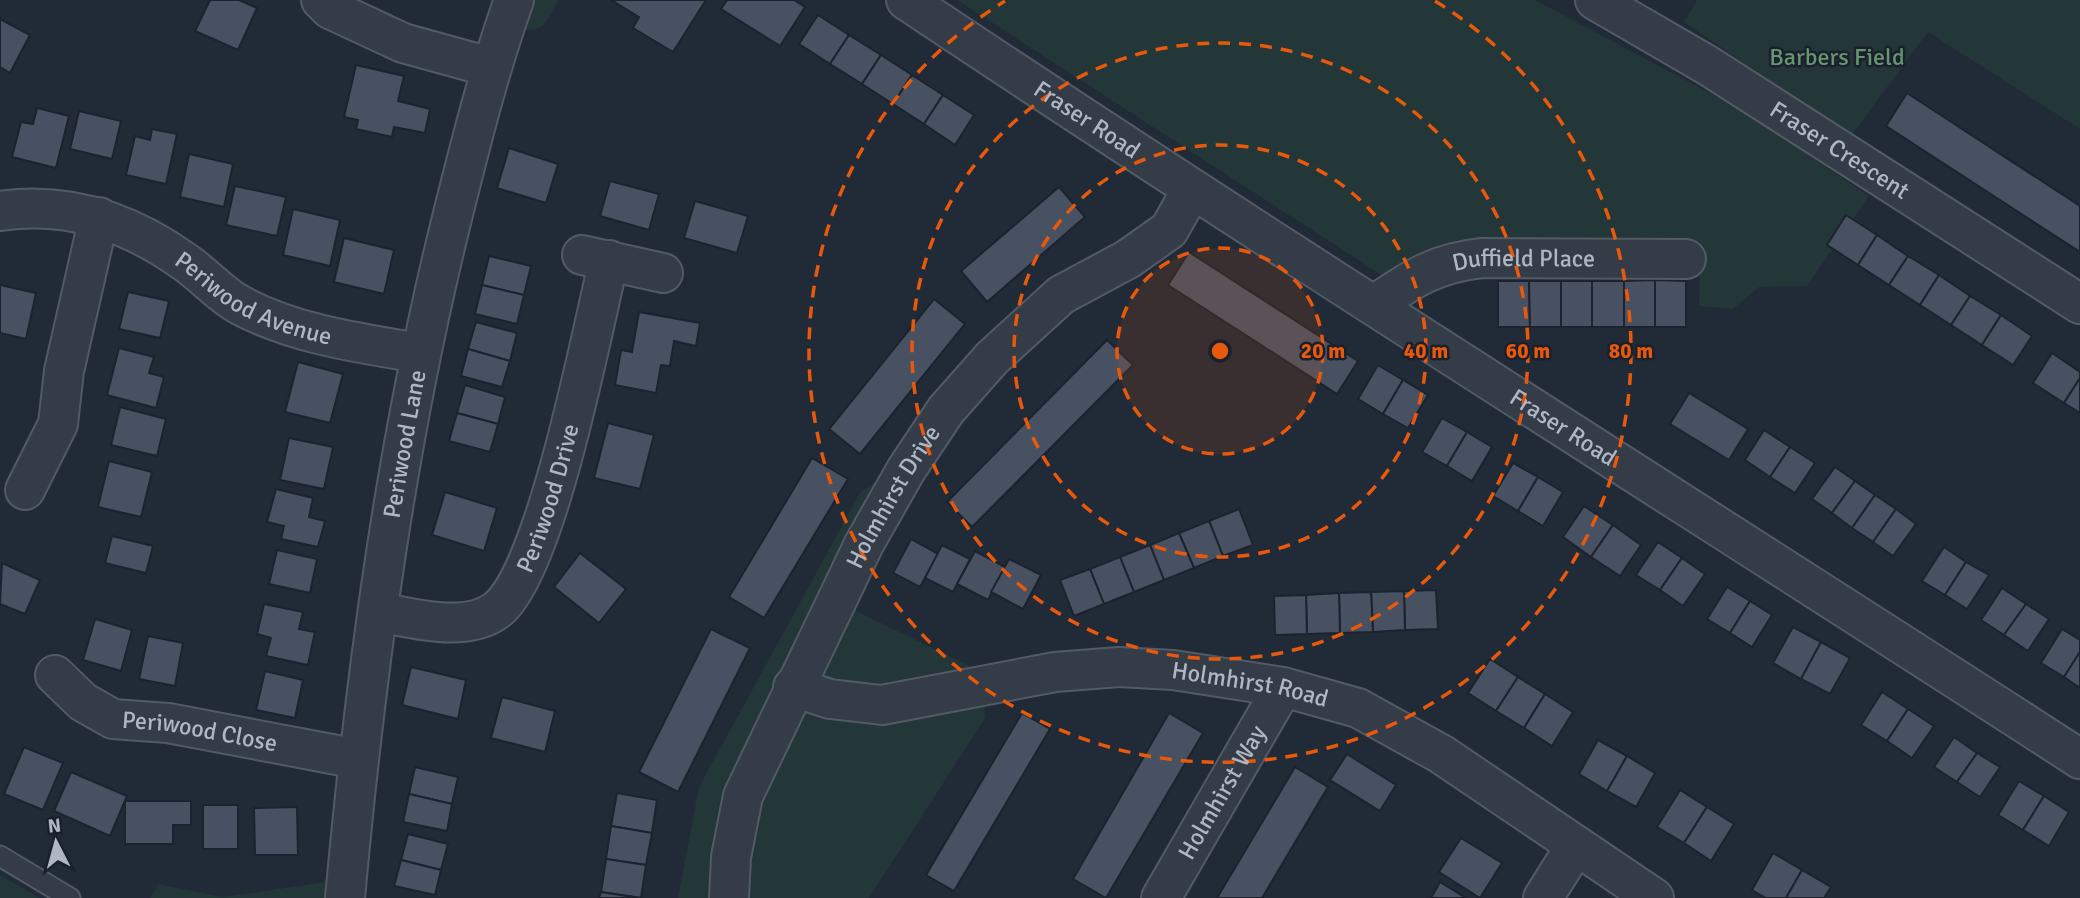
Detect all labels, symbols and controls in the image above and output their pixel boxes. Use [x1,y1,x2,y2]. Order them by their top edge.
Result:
park label: Barbers Field [1769,42,1905,72]
street label: Fraser Road [1028,74,1146,165]
street label: Fraser Crescent [1764,94,1915,206]
street label: Duffield Place [1449,243,1595,278]
street label: Periwood Avenue [169,245,335,352]
text: 20 m [1301,338,1345,364]
text: 40 m [1404,338,1448,364]
text: 60 m [1506,338,1550,364]
text: 80 m [1609,338,1653,364]
centre of rings [1208,339,1232,363]
street label: Periwood Lane [377,367,433,520]
street label: Fraser Road [1504,382,1622,473]
street label: Holmhirst Drive [839,419,947,573]
street label: Periwood Drive [510,421,586,577]
street label: Holmhirst Road [1170,655,1332,714]
street label: Periwood Close [121,705,280,758]
street label: Holmhirst Way [1172,720,1273,865]
north arrow [21,807,91,877]
text: N [47,813,62,839]

